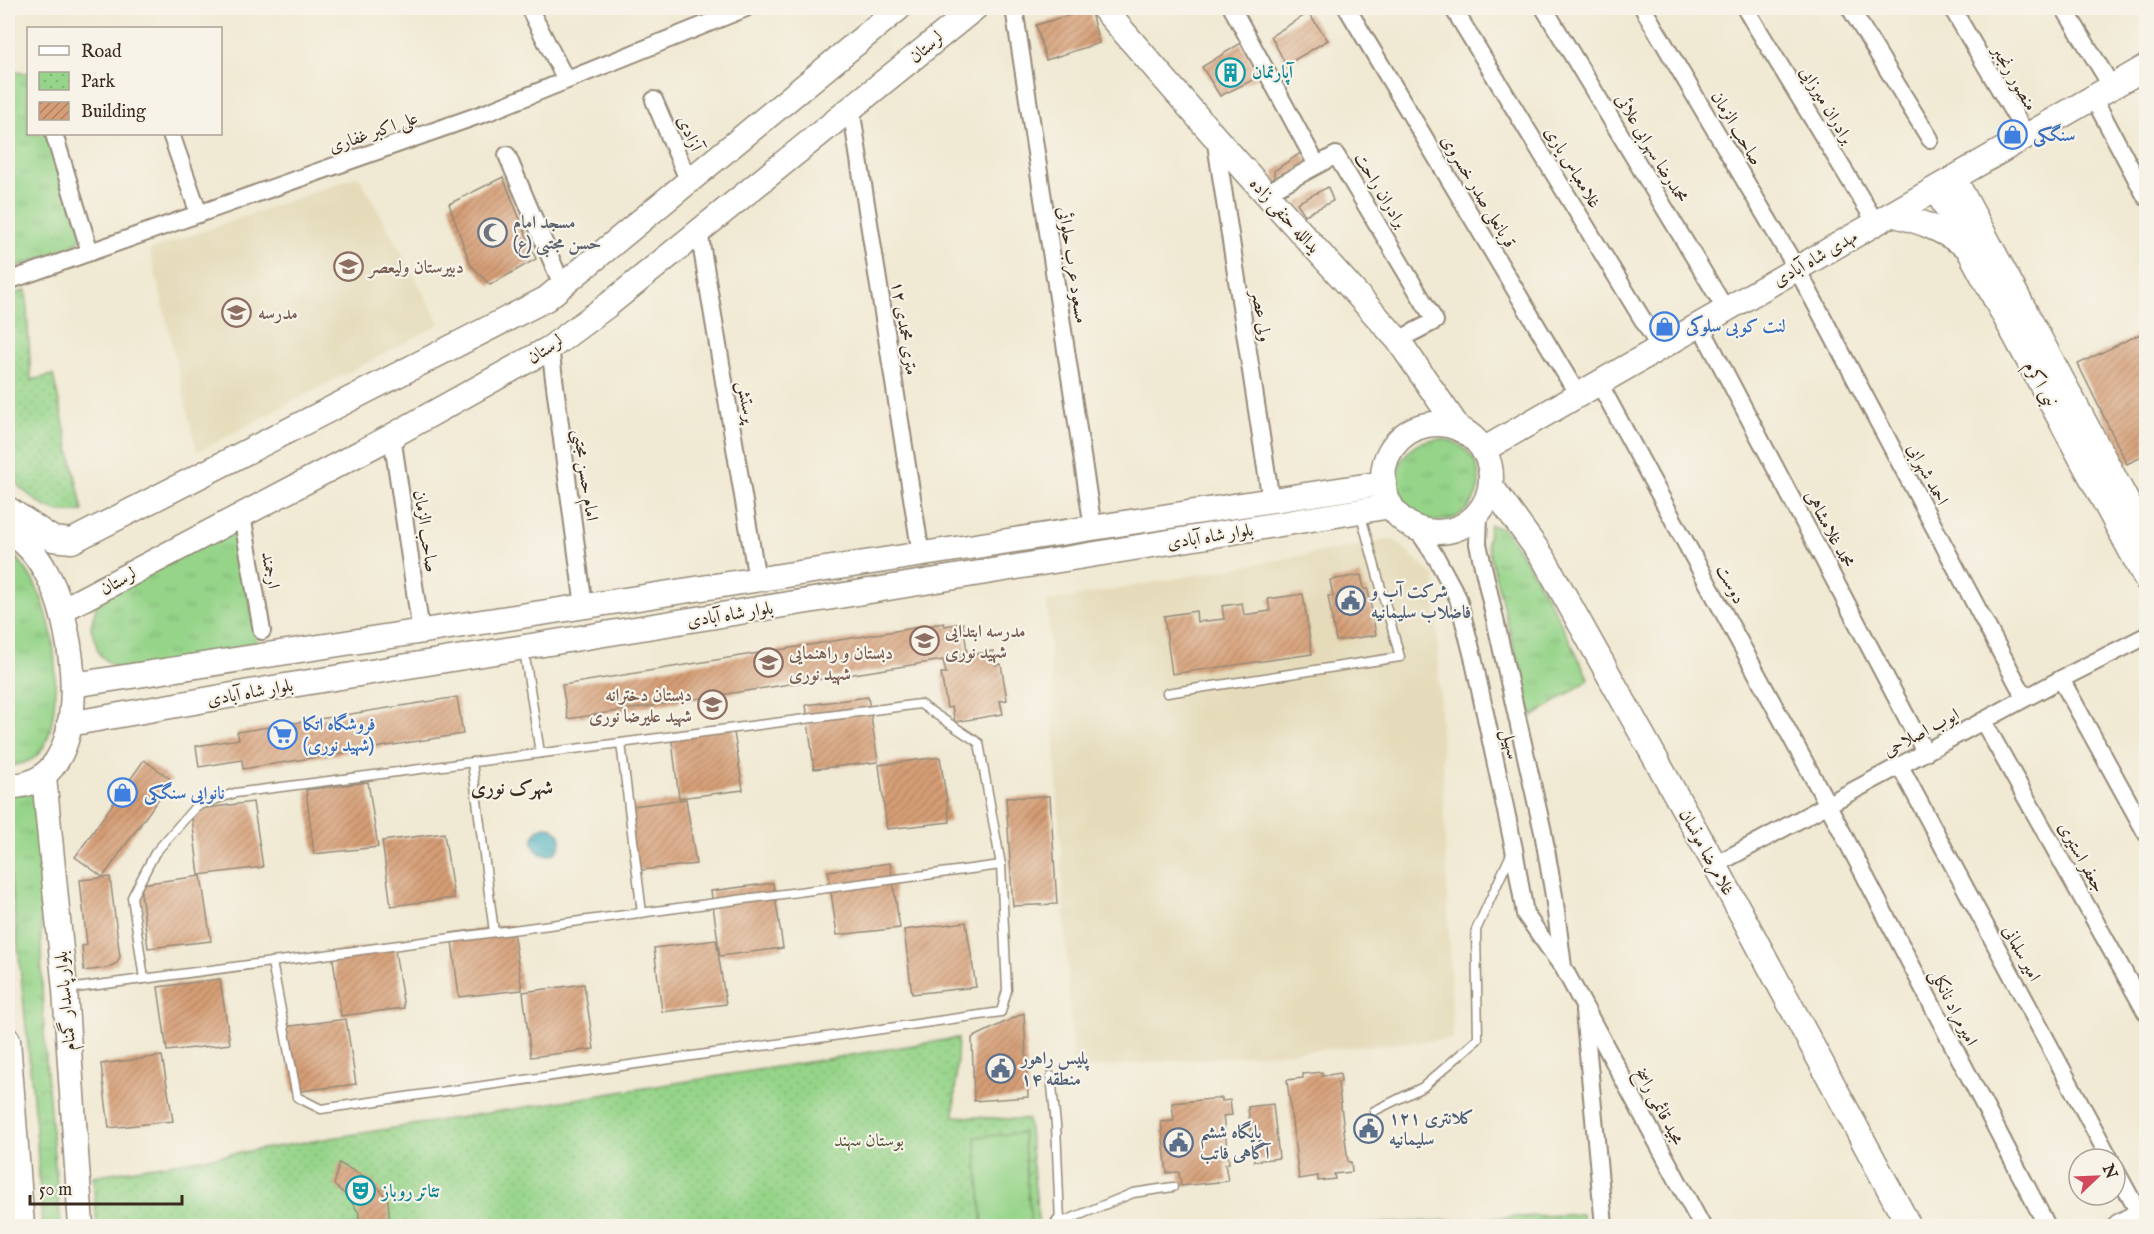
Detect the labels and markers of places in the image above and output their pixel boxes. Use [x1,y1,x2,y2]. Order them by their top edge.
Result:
building icon: آپارتمان [1215,56,1247,88]
place label: آپارتمان [1252,61,1295,85]
shop icon: سنگکی [1996,119,2028,151]
place label: سنگکی [2033,123,2075,148]
place label: مسجد امام حسن مجتبی (ع) [513,212,601,258]
mosque icon: مسجد امام حسن مجتبی (ع) [476,216,508,248]
school or university icon: دبیرستان ولیعصر [332,251,364,283]
place label: دبیرستان ولیعصر [367,257,464,280]
school or university icon: مدرسه [221,297,253,329]
place label: مدرسه [258,303,298,326]
shop icon: لنت کوبی سلوکی [1649,310,1681,342]
place label: لنت کوبی سلوکی [1685,315,1786,339]
place label: شرکت آب و فاضلاب سلیمانیه [1369,580,1471,625]
public building icon: شرکت آب و فاضلاب سلیمانیه [1334,585,1366,617]
place label: مدرسه ابتدایی شهید نوری [944,621,1026,665]
school or university icon: مدرسه ابتدایی شهید نوری [908,625,940,657]
place label: دبستان و راهنمایی شهید نوری [788,643,893,687]
school or university icon: دبستان و راهنمایی شهید نوری [752,647,784,679]
place label: دبستان دخترانه شهید علیرضا نوری [589,685,692,729]
school or university icon: دبستان دخترانه شهید علیرضا نوری [697,689,729,721]
place label: فروشگاه اتکا (شهید نوری) [303,712,376,758]
supermarket icon: فروشگاه اتکا (شهید نوری) [266,718,298,750]
shop icon: نانوایی سنگکی [107,777,139,809]
place label: نانوایی سنگکی [144,781,225,806]
place label: پلیس راهور منطقه ۱۴ [1019,1048,1090,1092]
public building icon: پلیس راهور منطقه ۱۴ [984,1052,1016,1084]
place label: كلانتری ١٢١ سلیمانیه [1389,1108,1474,1152]
public building icon: كلانتری ١٢١ سلیمانیه [1352,1112,1384,1144]
place label: پایگاه ششم آگاهی فاتب [1200,1120,1271,1166]
public building icon: پایگاه ششم آگاهی فاتب [1163,1126,1195,1158]
theatre icon: تئاتر روباز [345,1175,377,1207]
place label: تئاتر روباز [380,1181,441,1204]

